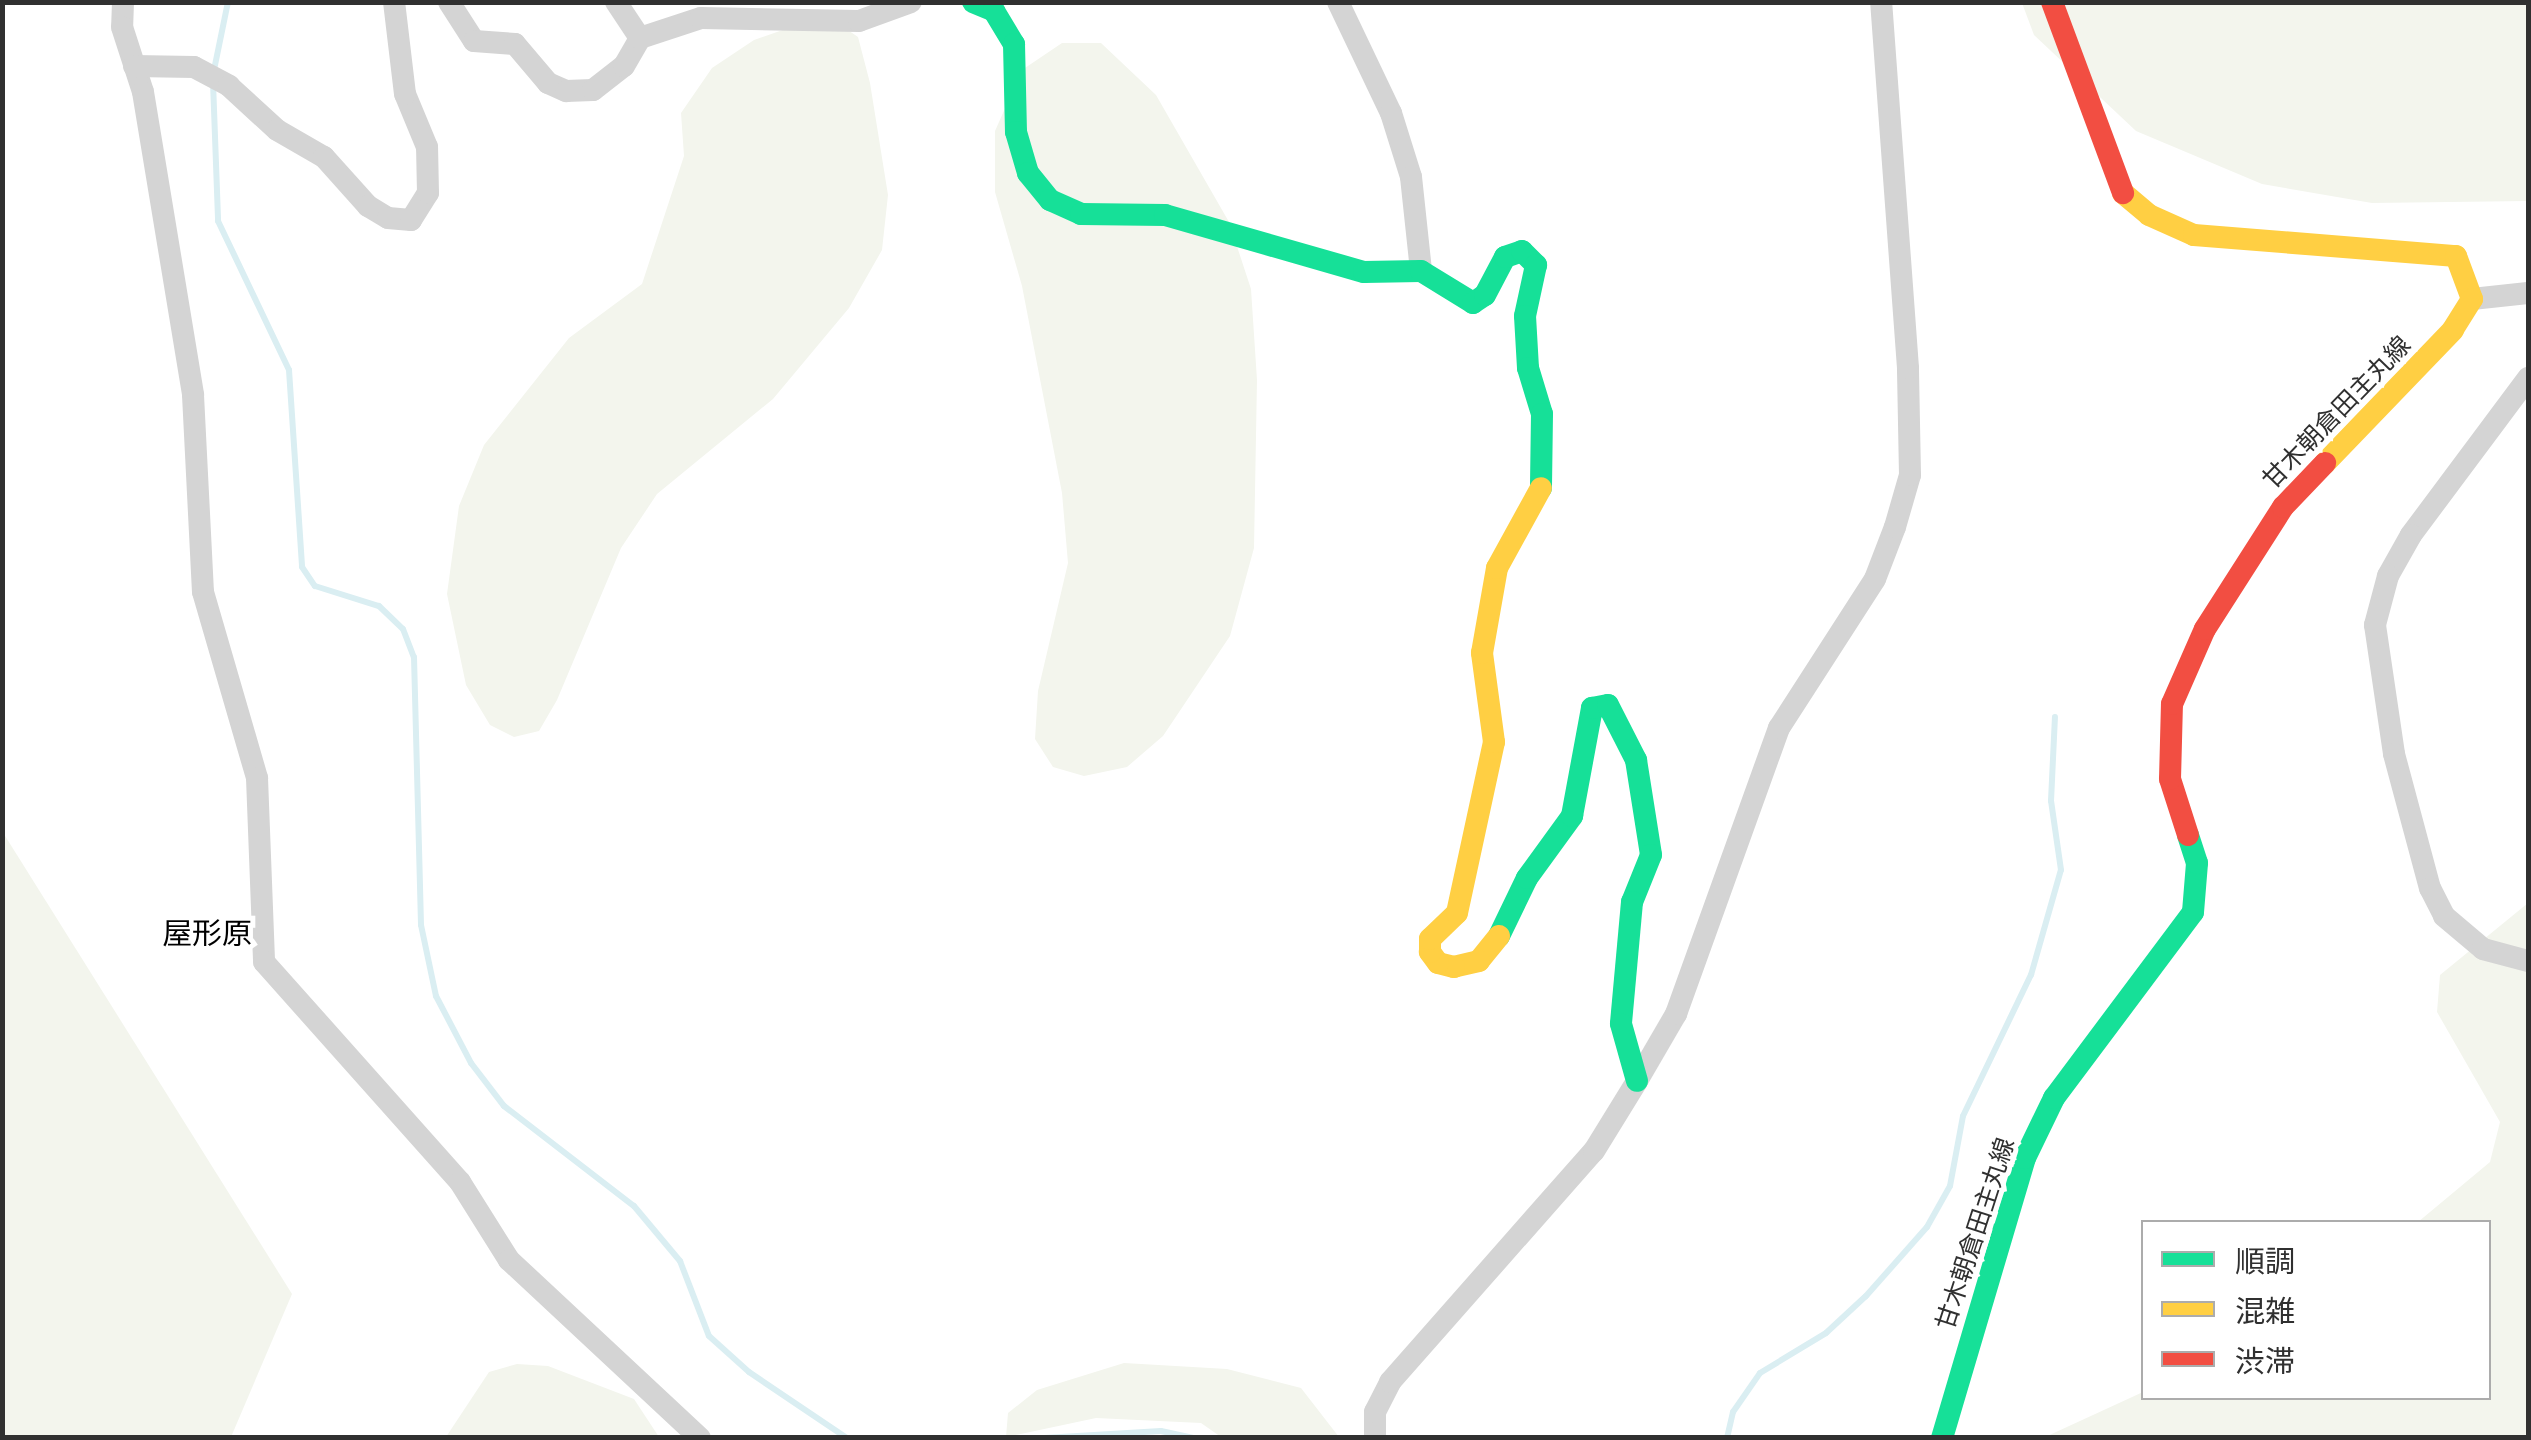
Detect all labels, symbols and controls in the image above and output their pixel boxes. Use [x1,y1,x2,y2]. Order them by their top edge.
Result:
street label: 甘木朝倉田主丸線 [2257,331,2417,495]
district label: 屋形原 [162,916,252,952]
street label: 甘木朝倉田主丸線 [1931,1134,2021,1334]
legend [2141,1220,2491,1400]
text: 順調 [2235,1244,2295,1280]
text: 混雑 [2235,1294,2295,1330]
text: 渋滞 [2235,1344,2295,1380]

